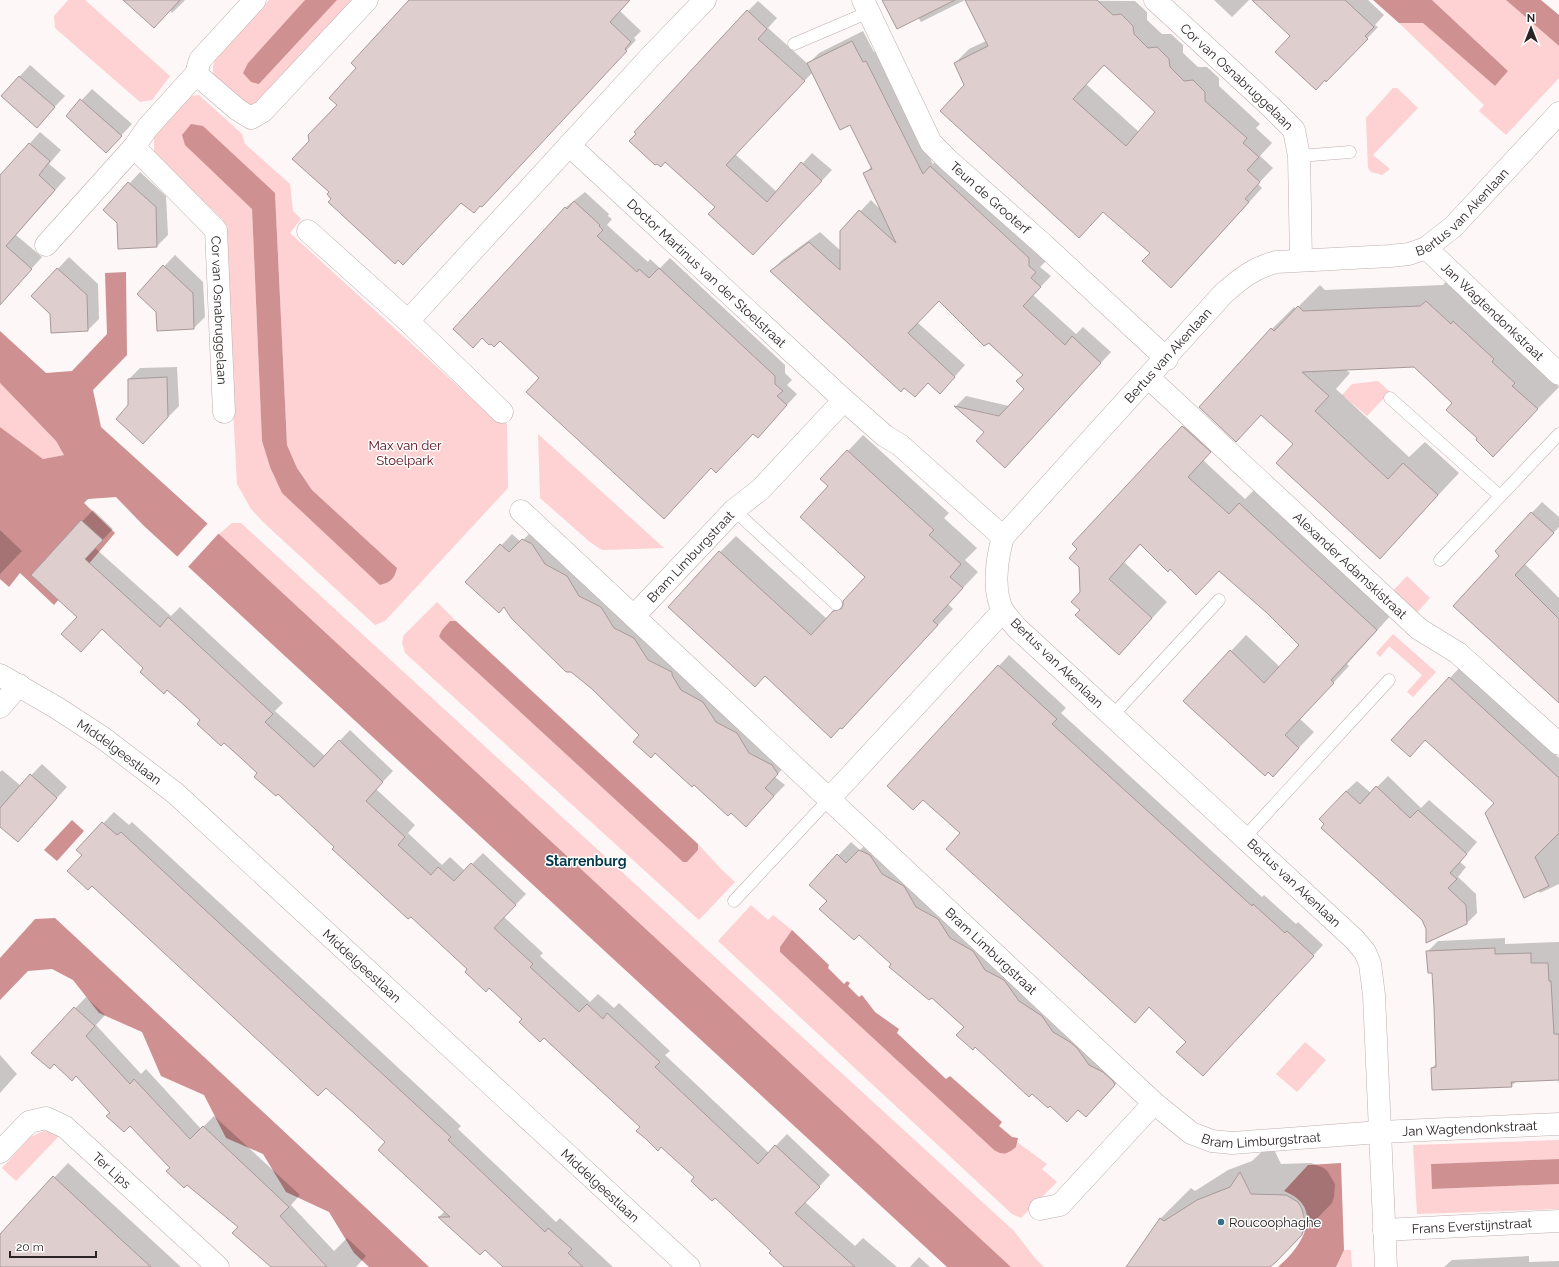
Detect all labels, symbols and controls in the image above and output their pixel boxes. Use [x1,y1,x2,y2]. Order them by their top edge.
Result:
north arrow [1511,8,1551,48]
text: N [1527,12,1535,25]
street label: Cor van Osnabruggelaan [1178,20,1297,133]
street label: Teun de Grooterf [947,158,1034,237]
street label: Bertus van Akenlaan [1413,165,1511,259]
street label: Doctor Martinus van der Stoelstraat [624,195,790,351]
street label: Cor van Osnabruggelaan [209,236,230,385]
street label: Jan Wagtendonkstraat [1439,259,1548,364]
street label: Bertus van Akenlaan [1121,305,1214,406]
park label: Max van der Stoelpark [369,438,442,468]
street label: Bram Limburgstraat [644,507,737,605]
street label: Alexander Adamskistraat [1291,509,1411,622]
street label: Bertus van Akenlaan [1008,615,1106,711]
street label: Middelgeestlaan [74,716,165,787]
street label: Bertus van Akenlaan [1244,836,1344,930]
district label: Starrenburg [545,853,627,869]
street label: Bram Limburgstraat [942,904,1041,998]
street label: Middelgeestlaan [320,926,404,1005]
street label: Jan Wagtendonkstraat [1402,1117,1538,1139]
street label: Bram Limburgstraat [1199,1129,1322,1151]
street label: Middelgeestlaan [558,1146,643,1225]
street label: Ter Lips [90,1149,134,1191]
place label: Roucoophaghe [1229,1215,1322,1230]
street label: Frans Everstijnstraat [1411,1215,1533,1236]
marker: Roucoophaghe [1216,1217,1226,1227]
scale bar [10,1233,96,1259]
text: 20 m [16,1240,44,1254]

